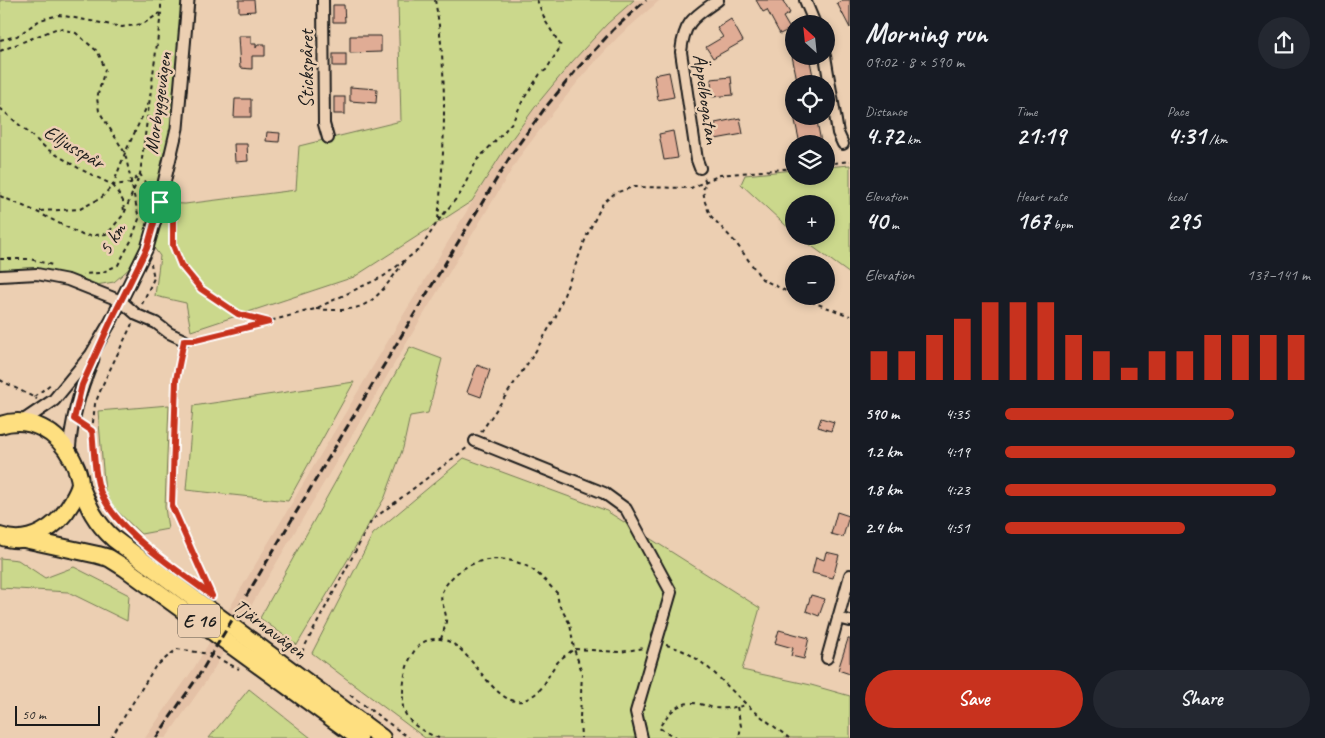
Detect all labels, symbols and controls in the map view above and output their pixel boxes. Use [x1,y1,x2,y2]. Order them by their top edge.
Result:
north arrow [785,15,835,65]
map controls [785,15,835,305]
text: Morning run [865,15,987,50]
button: share [1258,17,1310,69]
street label: Stickspåret [294,27,319,108]
street label: Morbyggevägen [138,49,178,156]
street label: Äppelbogatan [687,52,725,147]
text: 09:02 · 8 × 590 m [865,52,964,72]
button: locate [785,75,835,125]
text: Distance [865,103,907,120]
text: Time [1016,103,1037,120]
text: Pace [1167,103,1189,120]
street label: Elljusspår [39,119,110,176]
text: 4.72 [865,120,904,152]
text: 21:19 [1016,120,1066,152]
text: 4:31 [1167,120,1206,152]
text: km [904,131,921,148]
text: /km [1206,131,1227,148]
button: layers [785,135,835,185]
pin [139,181,181,223]
icon: arrive [146,188,174,216]
text: Elevation [865,188,908,205]
text: Heart rate [1016,188,1067,205]
text: kcal [1167,188,1186,205]
button: + [785,195,835,245]
text: 40 [865,205,888,237]
text: 167 [1016,205,1050,237]
text: 295 [1167,205,1200,237]
text: m [888,216,899,233]
text: bpm [1050,216,1073,233]
street label: 5 km [93,217,132,260]
button: − [785,255,835,305]
text: Elevation [865,265,914,285]
text: 137–141 m [1247,265,1310,285]
text: 590 m [865,404,899,424]
text: 4:35 [945,404,970,424]
text: 1.2 km [865,442,902,462]
text: 4:19 [945,442,970,462]
text: 1.8 km [865,480,902,500]
text: 4:23 [945,480,970,500]
text: 2.4 km [865,518,902,538]
text: 4:51 [945,518,970,538]
street label: Tjärnavägen [228,593,312,665]
road number: E 16 [178,604,220,638]
button: Save [865,670,1083,728]
button: Share [1093,670,1310,728]
scale bar [15,703,100,726]
text: 50 m [22,706,46,723]

